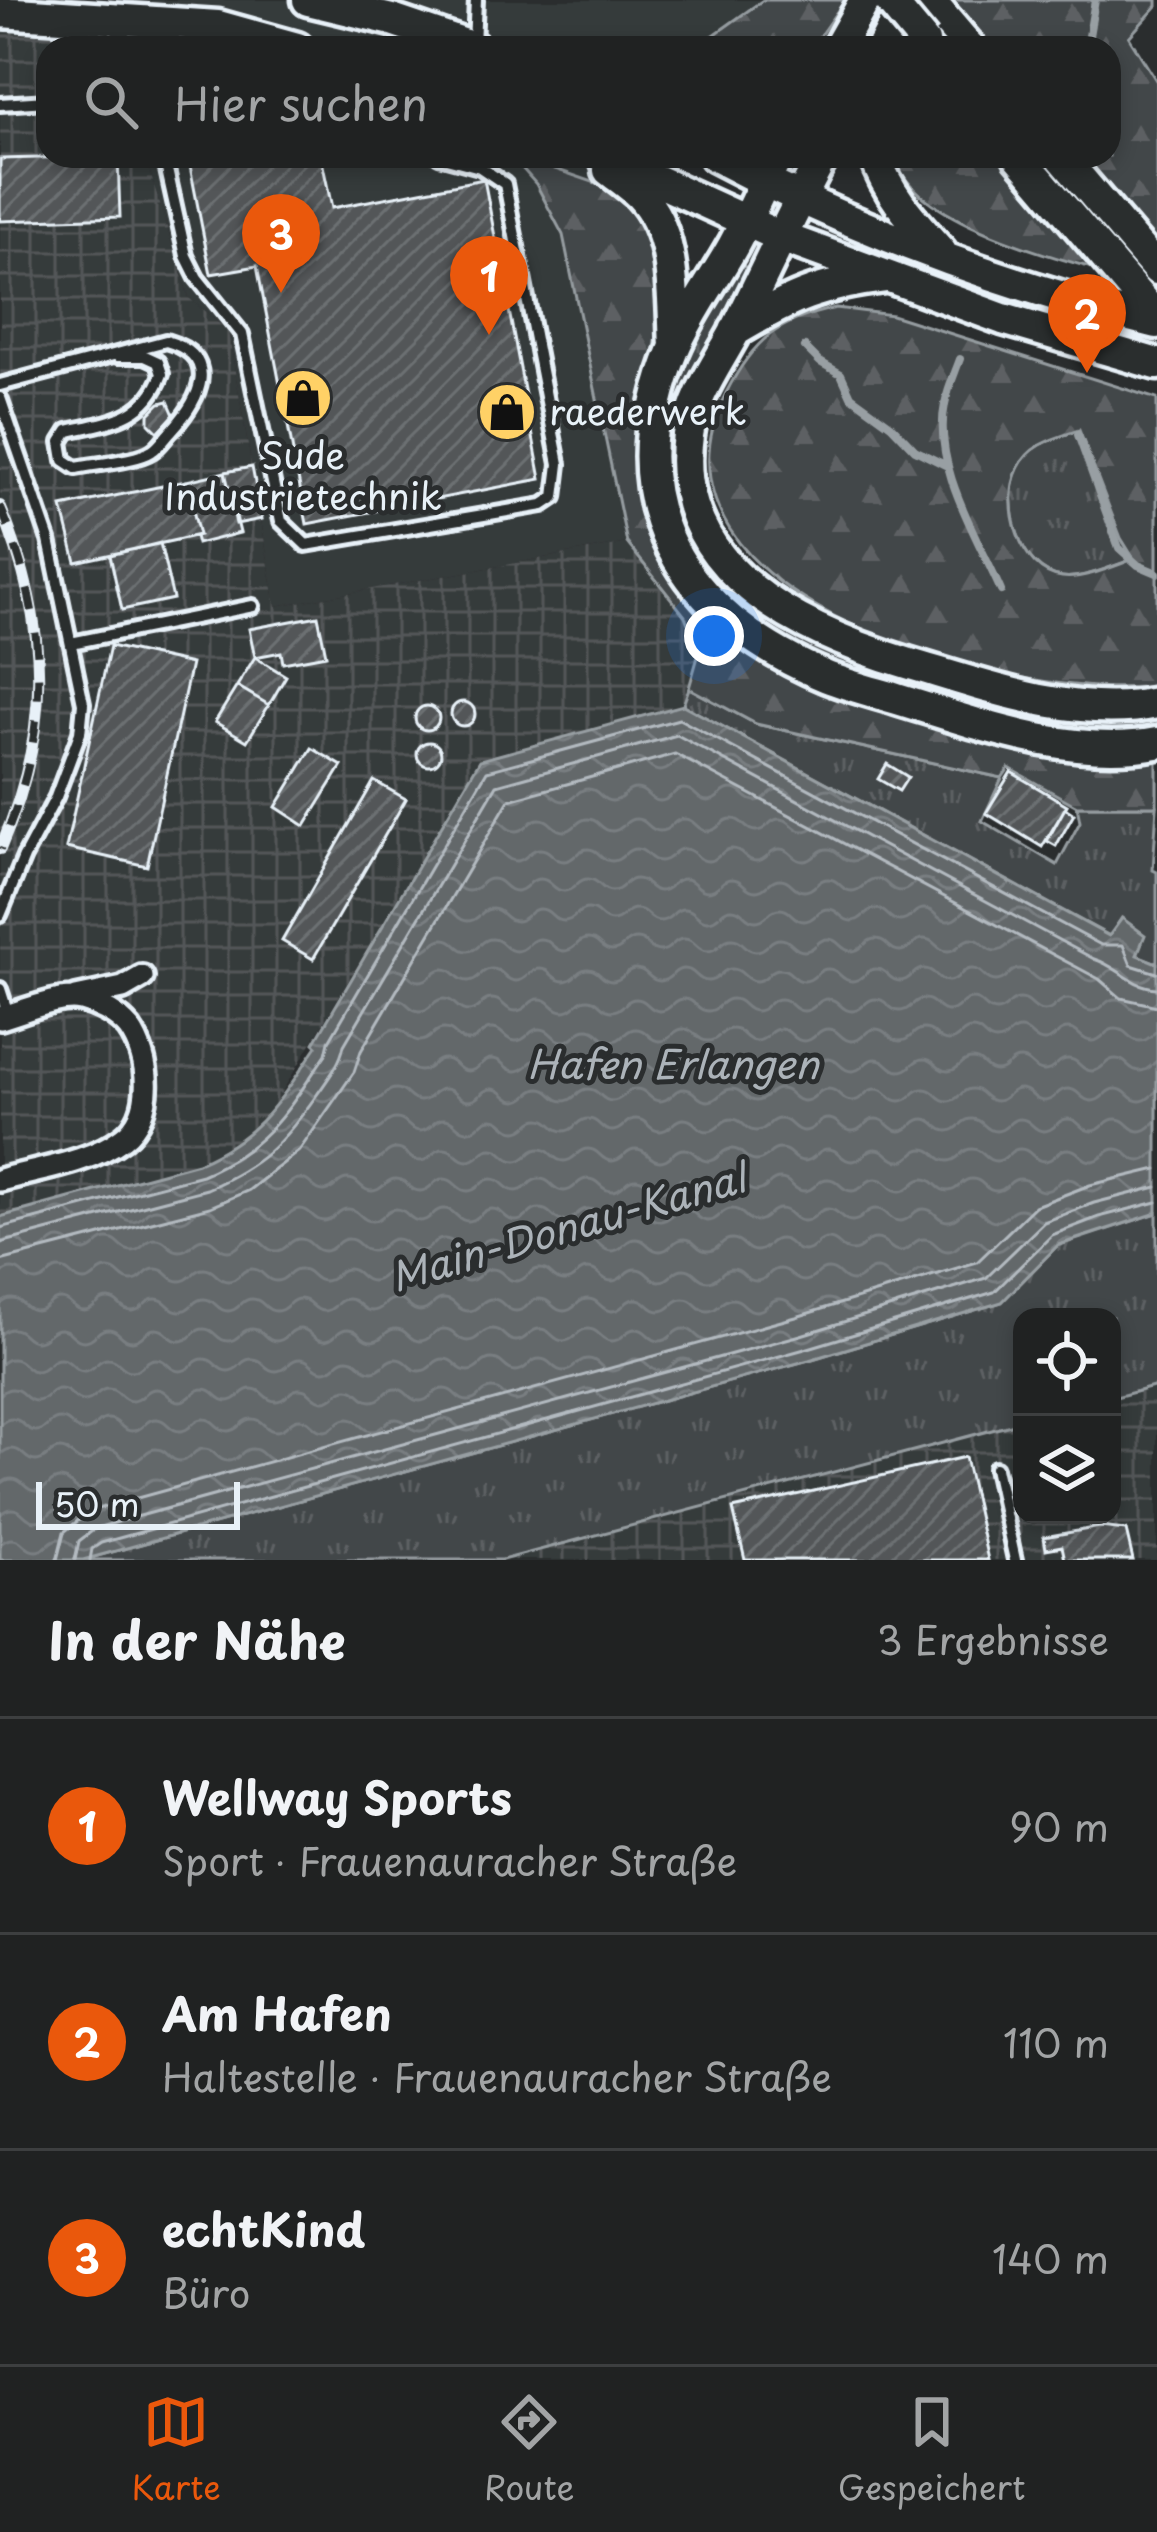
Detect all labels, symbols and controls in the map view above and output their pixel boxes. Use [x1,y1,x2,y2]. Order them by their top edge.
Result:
search box [36,36,1121,168]
text: Hier suchen [174,68,428,136]
icon: search [78,69,144,135]
pin: 3 [242,194,320,293]
pin: 1 [450,236,528,335]
pin: 2 [1048,274,1126,373]
shop icon: Sude Industrietechnik [272,367,334,429]
shop icon: raederwerk [476,381,538,443]
place label: raederwerk [549,383,746,437]
place label: Sude Industrietechnik [164,427,442,522]
your location [684,606,744,666]
water label: Hafen Erlangen [527,1033,820,1092]
water label: Main-Donau-Kanal [383,1145,757,1305]
map controls [1013,1308,1121,1524]
button: locate [1013,1308,1121,1416]
button: layers [1013,1416,1121,1524]
scale bar [36,1476,240,1529]
text: 50 m [54,1478,140,1528]
text: In der Nähe [48,1600,345,1677]
text: 3 Ergebnisse [877,1609,1109,1668]
text: Wellway Sports [162,1762,512,1830]
text: 1 [78,1796,96,1855]
text: 90 m [1009,1796,1109,1855]
text: Sport · Frauenauracher Straße [162,1830,737,1889]
text: Am Hafen [162,1978,392,2046]
text: 2 [73,2012,101,2071]
text: 110 m [1003,2012,1109,2071]
text: Haltestelle · Frauenauracher Straße [162,2046,832,2105]
text: echtKind [162,2194,365,2262]
text: 3 [74,2228,100,2287]
text: 140 m [992,2228,1109,2287]
text: Büro [162,2262,250,2321]
tab: Karte [132,2389,221,2511]
tab: Route [484,2389,575,2511]
tab: Gespeichert [838,2389,1025,2511]

